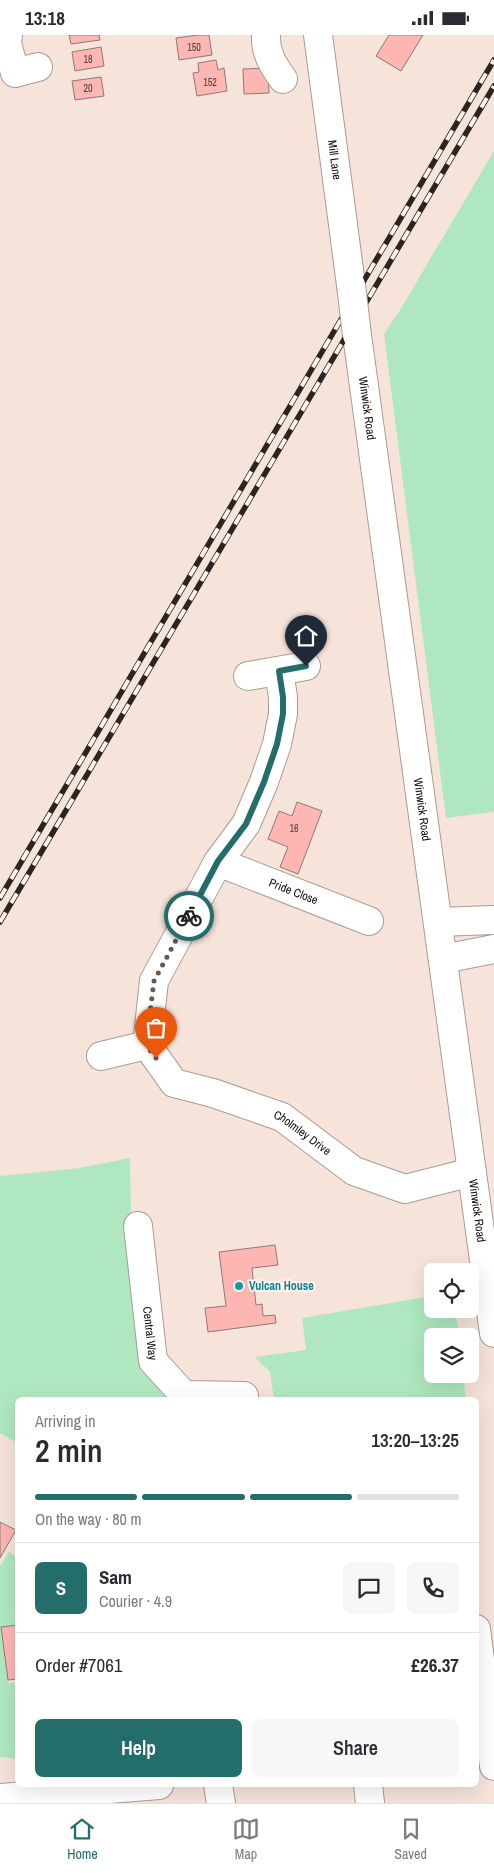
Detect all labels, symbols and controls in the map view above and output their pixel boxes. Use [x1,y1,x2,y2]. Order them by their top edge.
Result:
text: 13:18 [25,5,65,31]
house number: 150 [187,41,201,54]
house number: 18 [83,53,93,66]
house number: 152 [203,76,217,89]
house number: 20 [83,82,93,95]
street label: Mill Lane [324,139,345,181]
street label: Winwick Road [355,376,379,441]
pin [285,615,327,666]
icon: home [292,622,320,650]
street label: Winwick Road [410,777,434,842]
house number: 16 [289,822,299,835]
street label: Pride Close [267,875,320,908]
courier [164,891,214,941]
icon: bike [175,902,203,930]
pin [135,1007,177,1058]
icon: bag [142,1014,170,1042]
street label: Cholmley Drive [272,1107,334,1159]
street label: Winwick Road [465,1178,489,1243]
map controls [424,1263,479,1383]
button: locate [424,1263,479,1318]
place label: Vulcan House [249,1278,314,1294]
marker: Vulcan House [233,1280,245,1292]
street label: Central Way [139,1306,161,1361]
button: layers [424,1328,479,1383]
text: Arriving in [35,1410,96,1432]
text: 13:20–13:25 [371,1427,459,1453]
text: 2 min [35,1429,103,1472]
text: On the way · 80 m [35,1508,141,1530]
button: chat [343,1562,395,1614]
button: phone [407,1562,459,1614]
text: Sam [99,1564,132,1590]
text: S [56,1575,66,1601]
text: Courier · 4.9 [99,1590,172,1612]
text: Order #7061 [35,1652,122,1678]
text: £26.37 [411,1652,459,1678]
button: Help [35,1719,242,1777]
button: Share [252,1719,459,1777]
tab: Home [67,1815,98,1863]
tab: Map [232,1815,260,1863]
tab: Saved [394,1815,427,1863]

